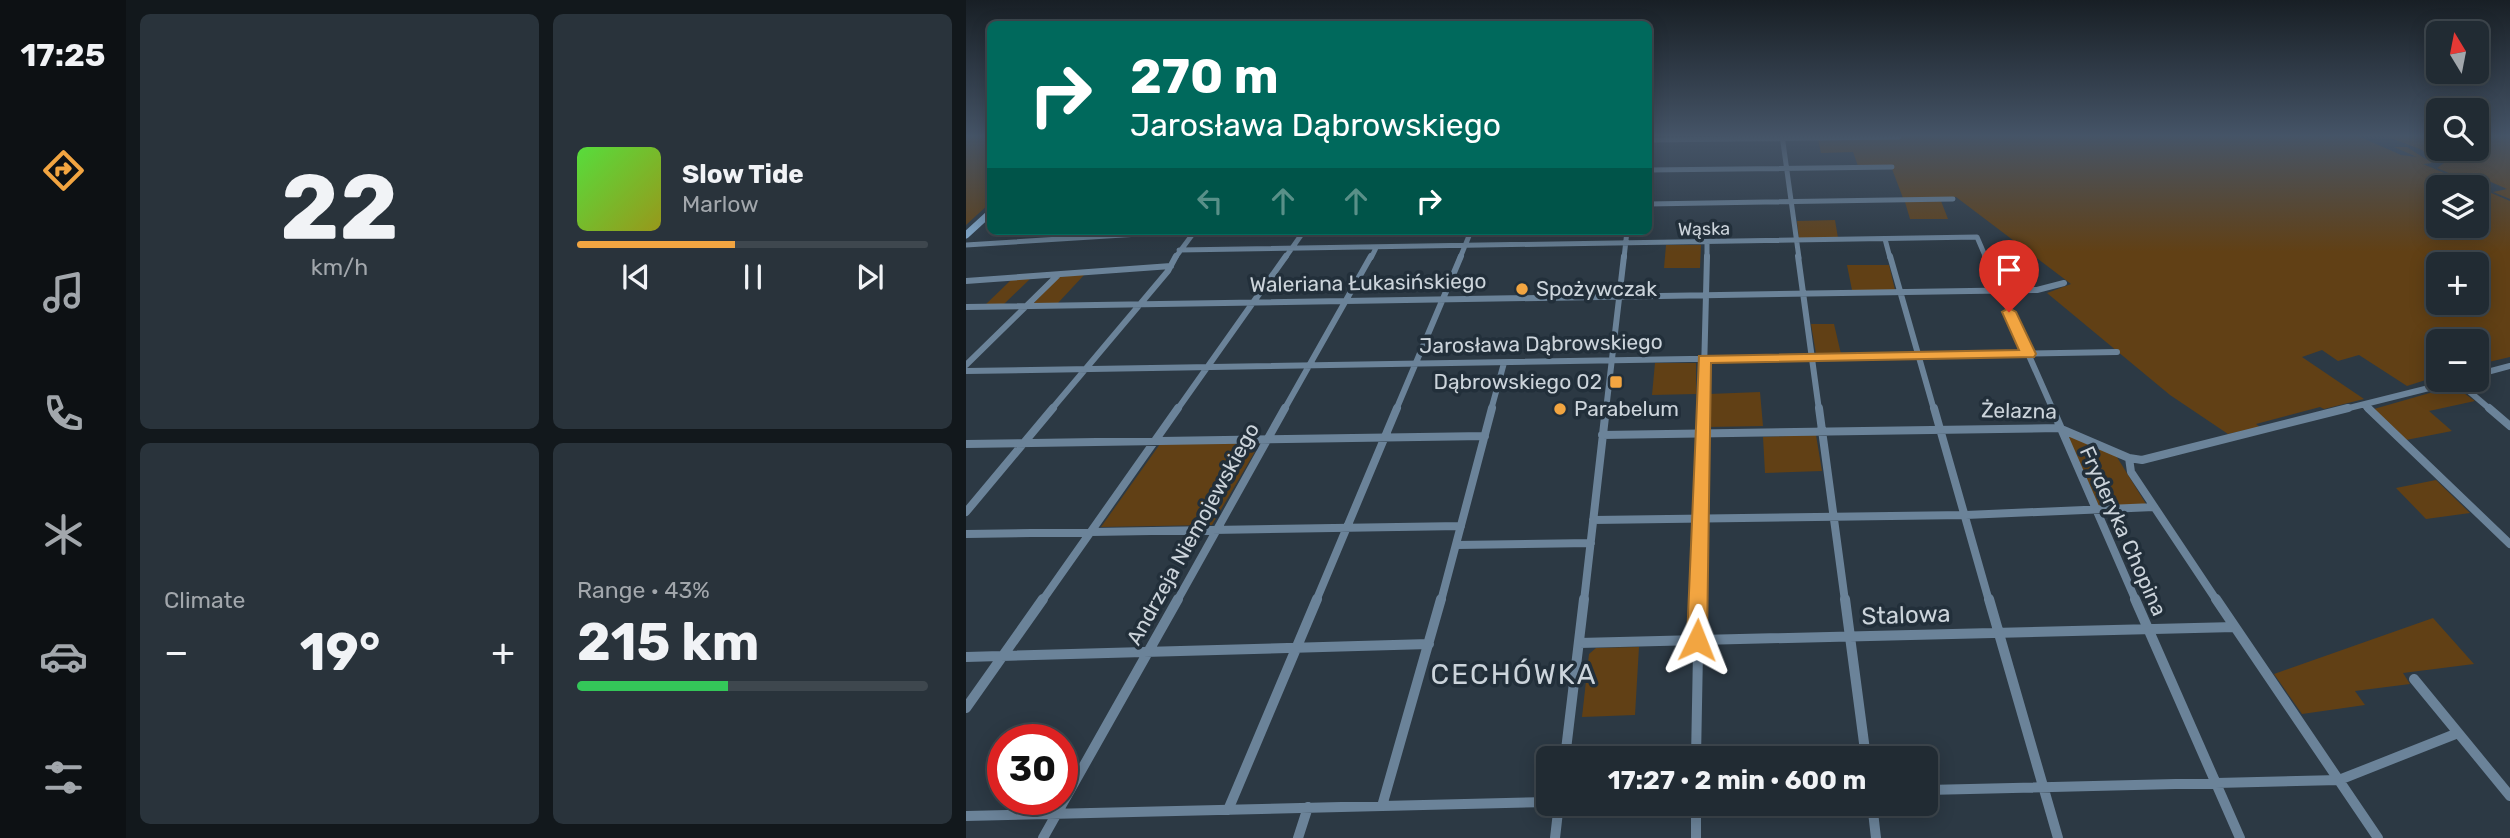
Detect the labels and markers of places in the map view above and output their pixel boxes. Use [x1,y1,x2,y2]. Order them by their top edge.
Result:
pin [1979,240,2039,312]
place label: Spożywczak [1536,276,1657,301]
marker: Spożywczak [1514,281,1530,297]
place label: Dąbrowskiego 02 [1434,369,1602,394]
marker: Dąbrowskiego 02 [1608,374,1624,390]
place label: Parabelum [1574,396,1679,421]
marker: Parabelum [1552,401,1568,417]

